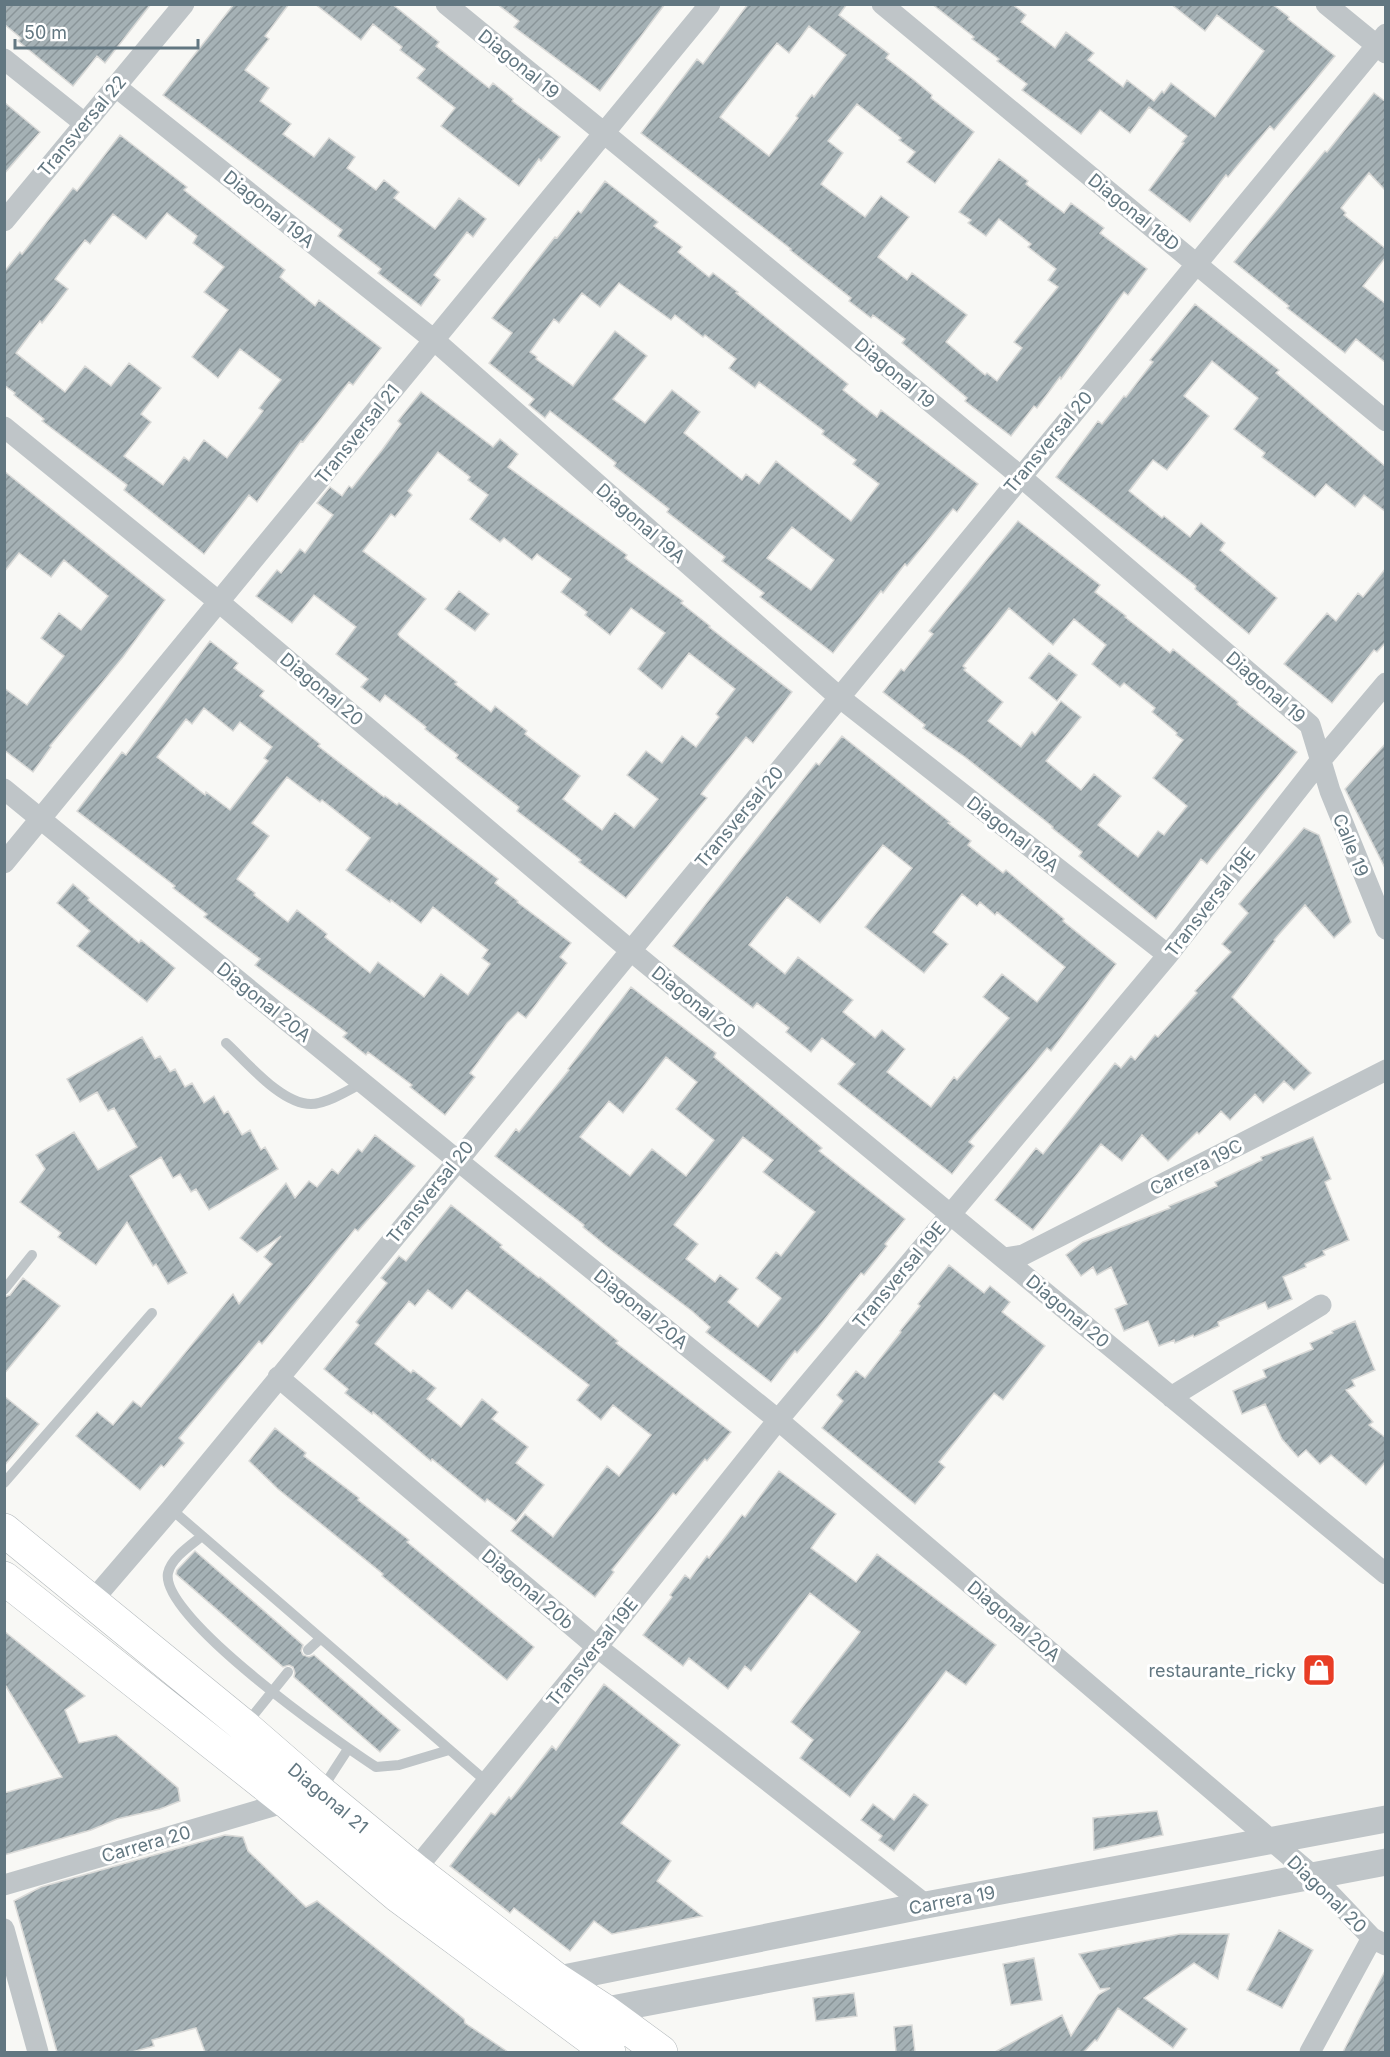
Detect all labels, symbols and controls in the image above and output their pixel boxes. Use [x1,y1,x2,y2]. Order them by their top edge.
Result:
scale bar [15,12,198,50]
text: 50 m [24,22,67,43]
street label: Diagonal 19 [474,25,564,103]
street label: Transversal 22 [34,71,130,181]
street label: Diagonal 19A [220,166,318,252]
street label: Diagonal 18D [1084,169,1184,255]
street label: Diagonal 19 [851,333,939,413]
street label: Transversal 21 [310,380,404,488]
street label: Transversal 20 [999,387,1097,497]
street label: Diagonal 19A [592,479,690,567]
street label: Diagonal 19 [1222,647,1310,727]
street label: Diagonal 20 [276,648,368,730]
street label: Transversal 20 [690,762,788,872]
street label: Diagonal 19A [963,792,1063,876]
street label: Calle 19 [1329,810,1373,880]
street label: Transversal 19E [1161,843,1259,961]
street label: Diagonal 20A [213,958,315,1046]
street label: Diagonal 20 [648,962,740,1042]
street label: Carrera 19C [1146,1135,1246,1199]
street label: Transversal 20 [382,1136,478,1248]
street label: Transversal 19E [848,1217,950,1333]
street label: Diagonal 20A [590,1265,692,1353]
street label: Diagonal 20 [1022,1270,1114,1352]
street label: Diagonal 20b [478,1545,578,1633]
street label: Diagonal 20A [964,1576,1064,1666]
street label: Transversal 19E [542,1594,642,1710]
shop icon: restaurante_ricky [1301,1652,1337,1688]
place label: restaurante_ricky [1149,1660,1296,1681]
street label: Diagonal 21 [284,1759,372,1837]
street label: Carrera 20 [99,1821,193,1867]
street label: Diagonal 20 [1283,1851,1371,1937]
street label: Carrera 19 [907,1881,997,1919]

